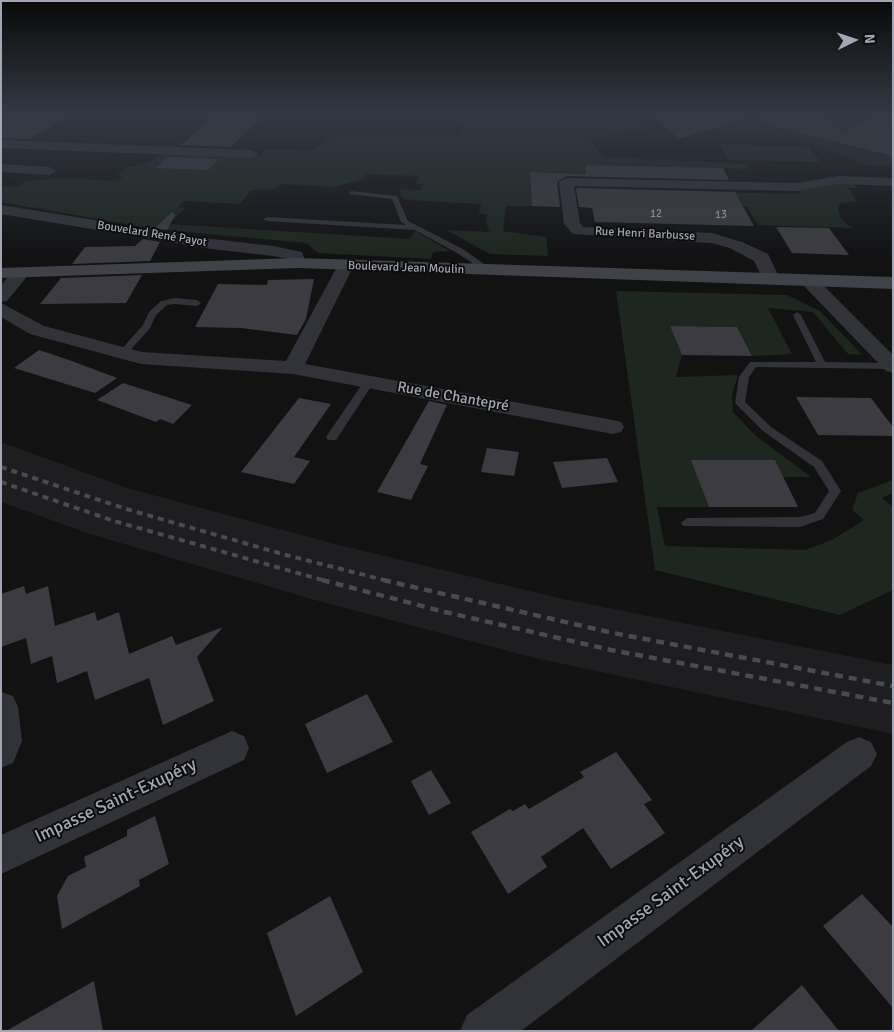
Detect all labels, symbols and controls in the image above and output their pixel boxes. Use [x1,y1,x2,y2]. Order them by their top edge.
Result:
north arrow [829,15,879,65]
text: N [861,33,878,44]
house number: 12 [650,207,662,221]
house number: 13 [715,208,727,222]
street label: Bouvelard René Payot [96,218,208,250]
street label: Rue Henri Barbusse [594,224,696,244]
street label: Boulevard Jean Moulin [347,259,465,277]
street label: Rue de Chantepré [396,378,510,416]
street label: Impasse Saint-Exupéry [32,754,200,848]
street label: Impasse Saint-Exupéry [594,832,748,952]

